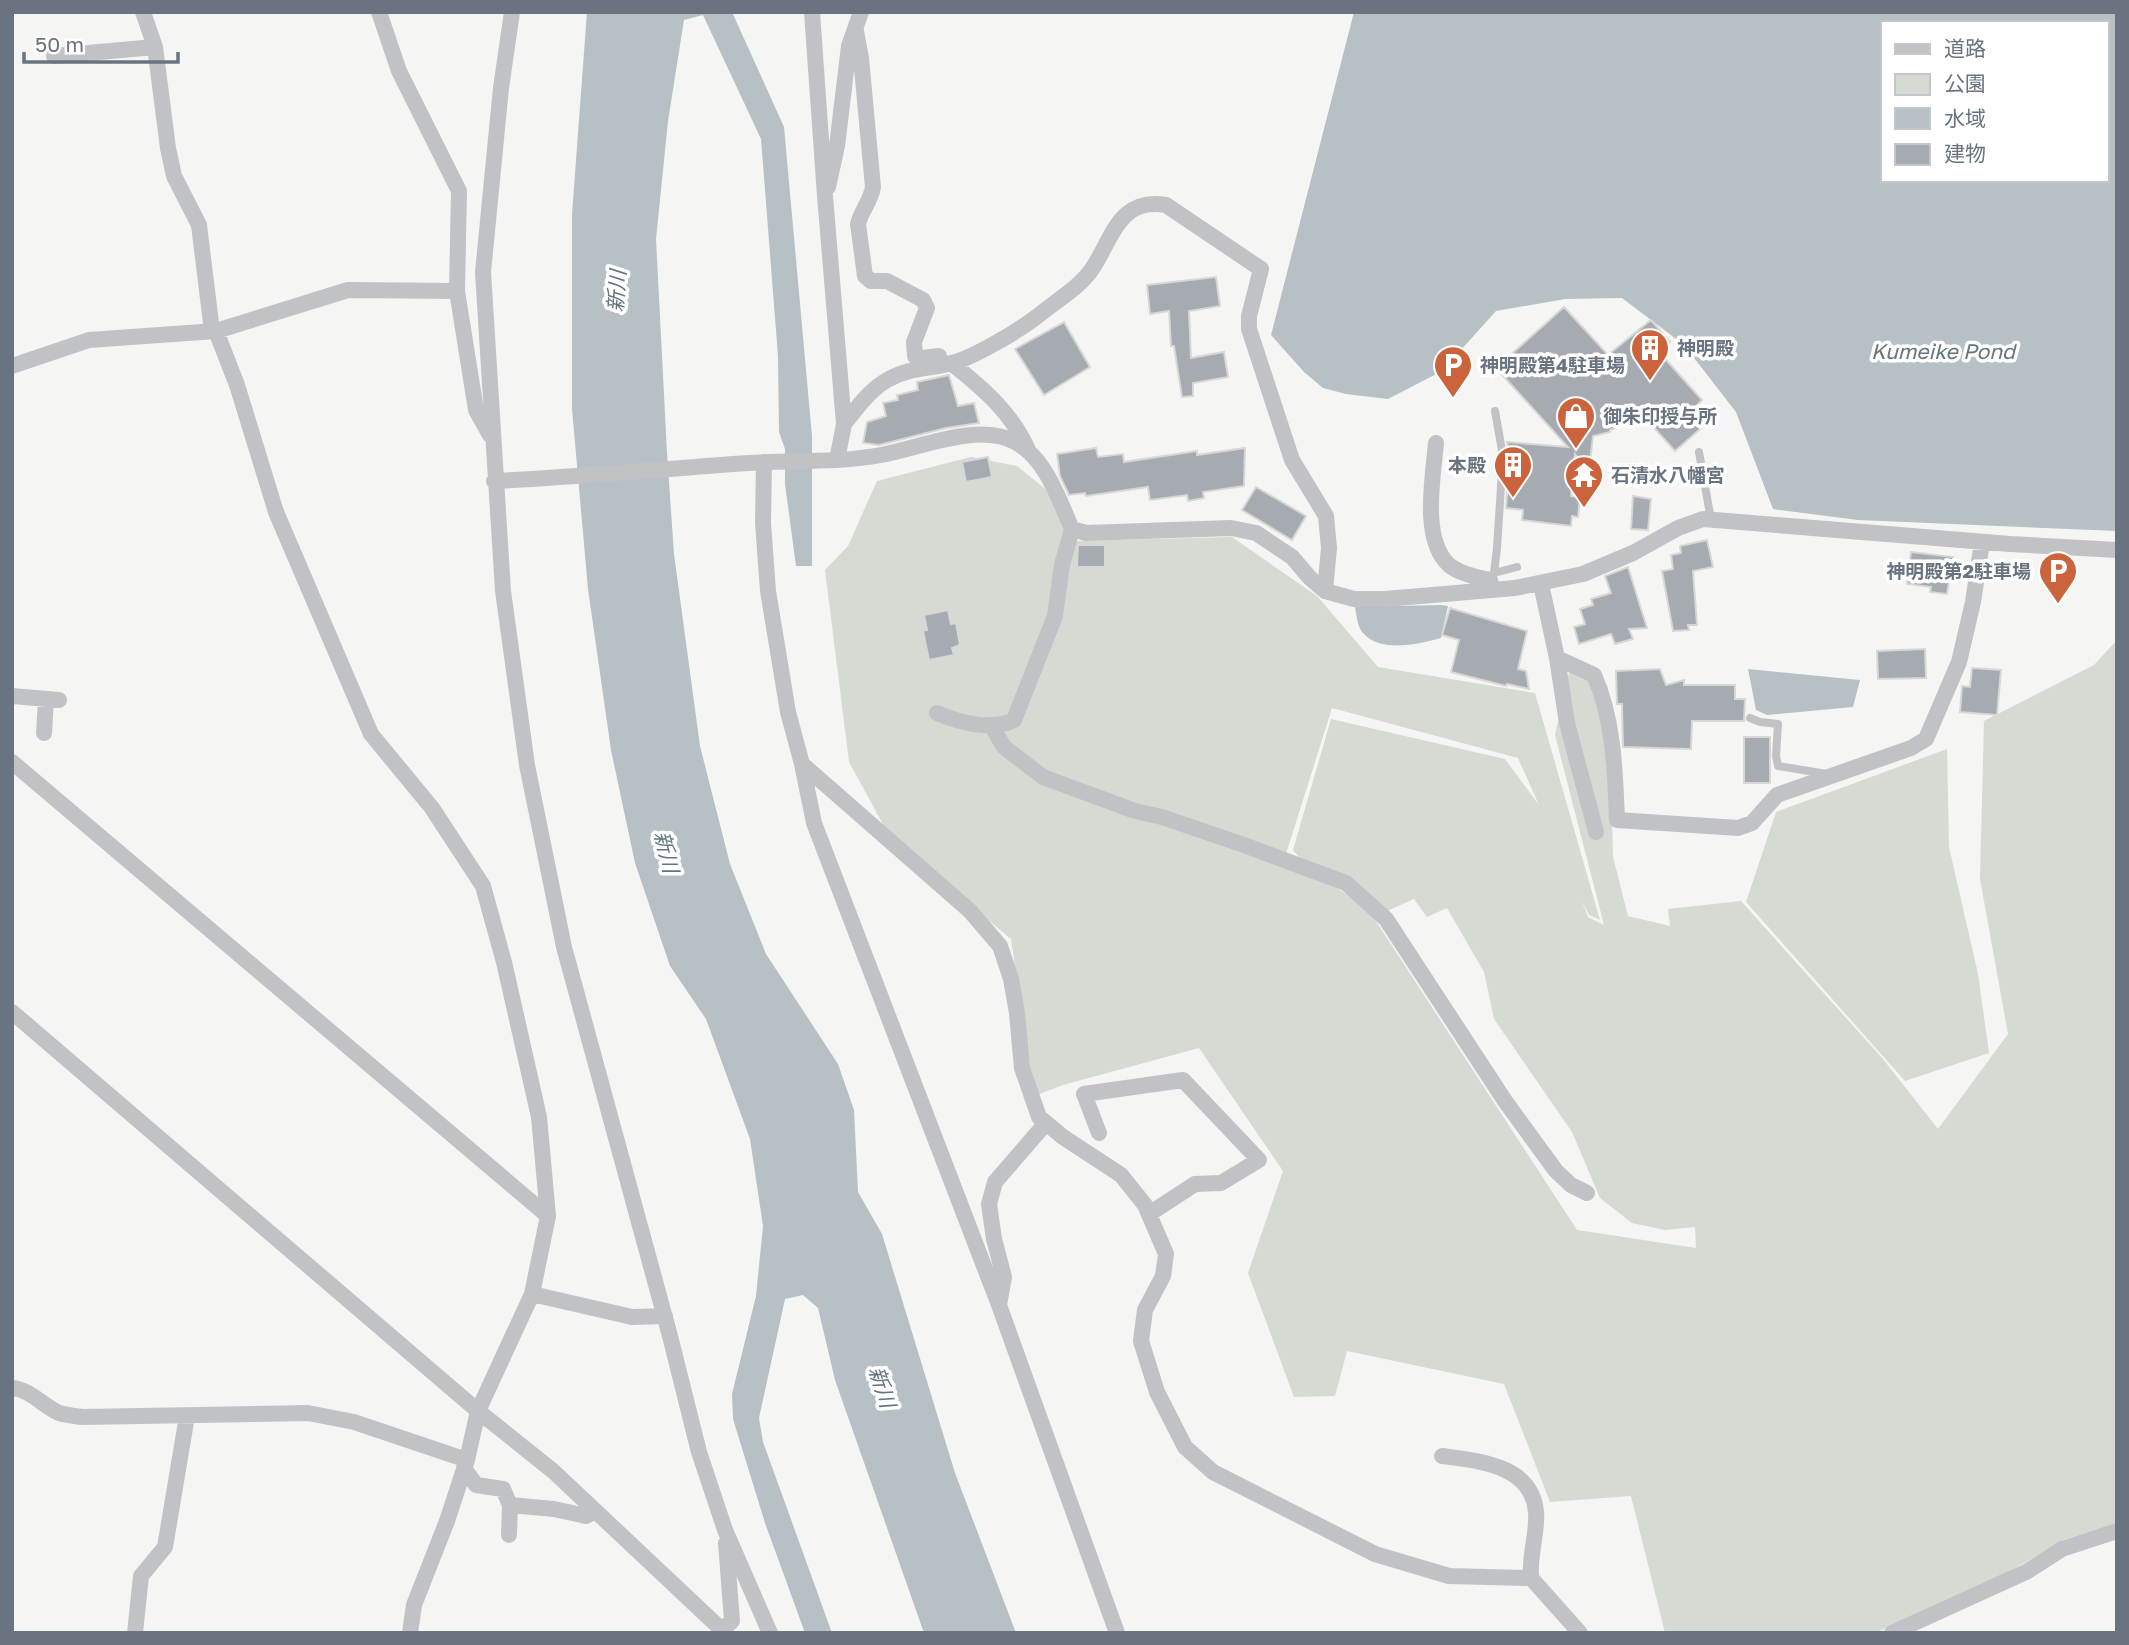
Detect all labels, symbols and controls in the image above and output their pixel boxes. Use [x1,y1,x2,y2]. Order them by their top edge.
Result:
scale bar [24,21,178,65]
legend [1881,21,2108,182]
text: 50 m [35,31,84,57]
text: 道路 [1944,35,1986,61]
text: 公園 [1944,70,1986,96]
text: 水域 [1944,105,1986,131]
text: 建物 [1944,140,1986,166]
water label: 新川 [602,267,631,313]
building icon: 神明殿 [1629,327,1671,382]
place label: 神明殿 [1677,336,1734,359]
water label: Kumeike Pond [1871,338,2017,364]
parking icon: 神明殿第4駐車場 [1432,344,1474,399]
place label: 神明殿第4駐車場 [1480,353,1625,376]
shop icon: 御朱印授与所 [1555,395,1597,450]
place label: 御朱印授与所 [1603,404,1717,427]
building icon: 本殿 [1492,444,1534,499]
place label: 本殿 [1448,453,1486,476]
temple icon: 石清水八幡宮 [1563,454,1605,509]
place label: 石清水八幡宮 [1611,463,1725,486]
parking icon: 神明殿第2駐車場 [2037,550,2079,605]
place label: 神明殿第2駐車場 [1886,559,2031,582]
water label: 新川 [649,828,685,877]
water label: 新川 [864,1363,902,1413]

